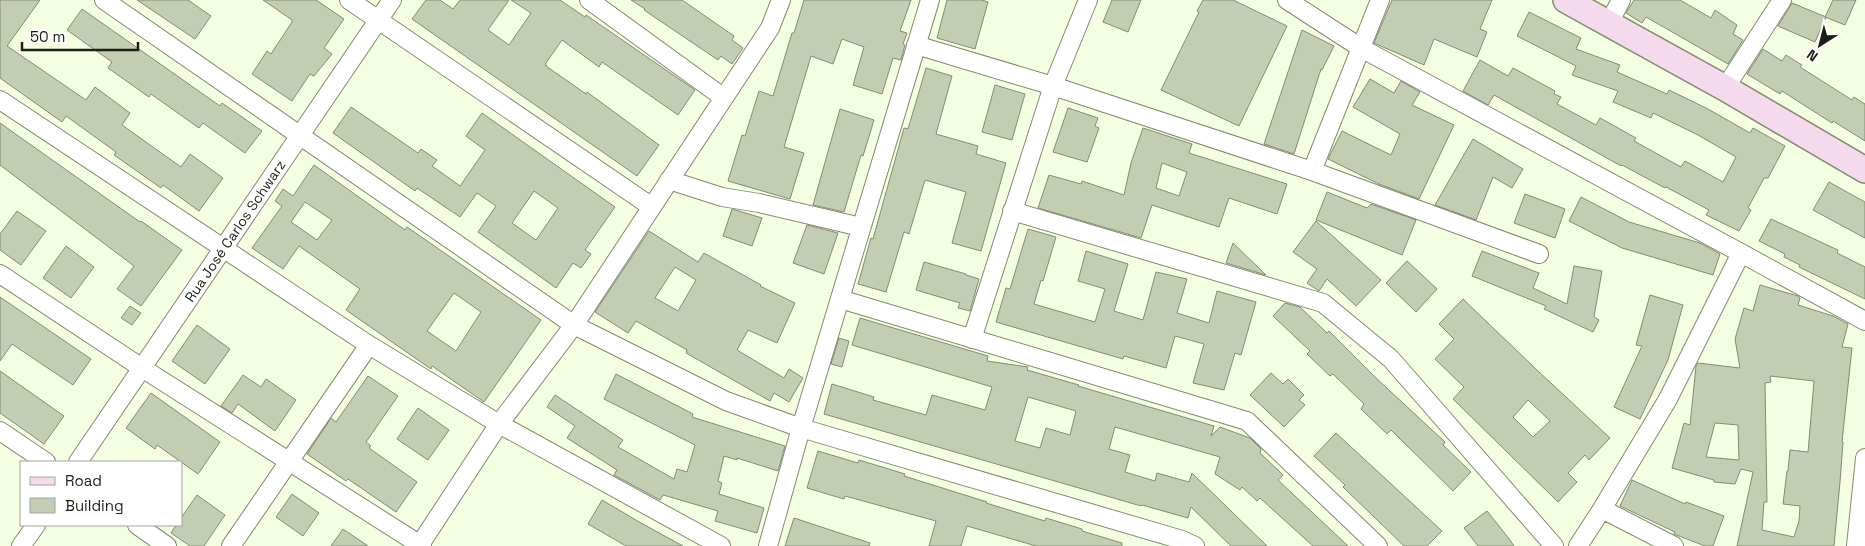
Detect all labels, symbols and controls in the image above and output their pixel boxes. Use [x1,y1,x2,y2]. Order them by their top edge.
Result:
scale bar [22,20,139,52]
north arrow [1795,20,1845,70]
text: 50 m [30,27,65,46]
text: N [1803,45,1821,66]
street label: Rua José Carlos Schwarz [181,157,289,305]
legend [20,461,182,526]
text: Road [65,471,102,490]
text: Building [65,496,124,515]

